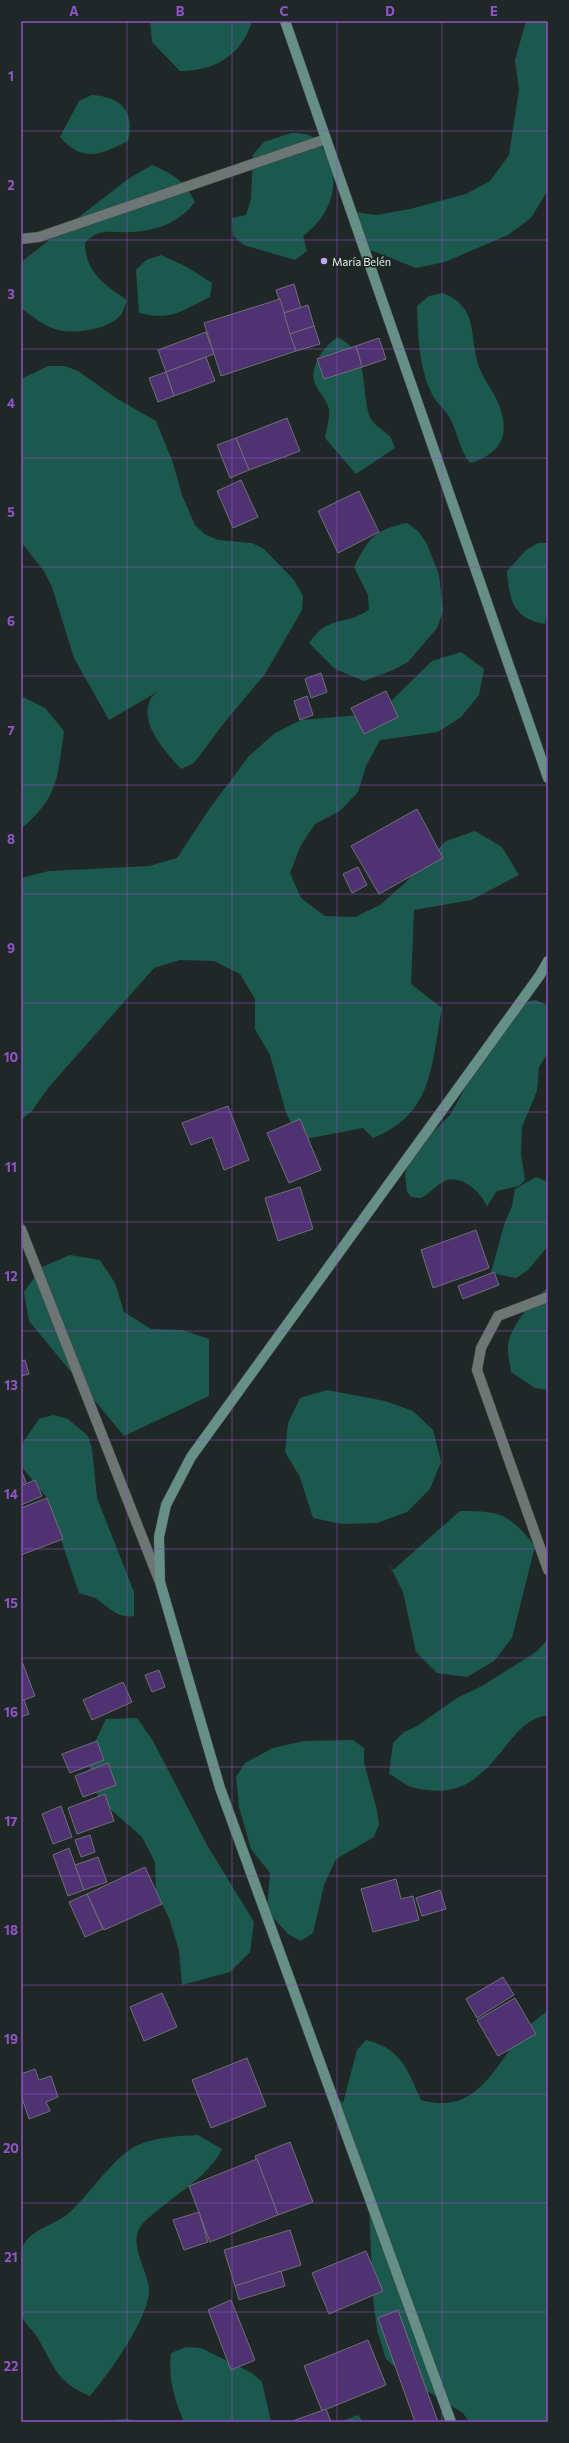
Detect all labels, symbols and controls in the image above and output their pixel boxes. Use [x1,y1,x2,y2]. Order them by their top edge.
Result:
text: A [69,3,79,19]
text: B [176,3,185,19]
text: C [280,3,289,19]
text: D [385,3,395,19]
text: E [490,3,498,19]
text: 1 [8,68,14,84]
text: 2 [7,177,15,193]
place label: María Belén [332,255,391,268]
marker: María Belén [319,256,329,266]
text: 3 [7,286,15,302]
text: 4 [7,395,15,411]
text: 5 [7,504,15,520]
text: 6 [7,613,15,629]
text: 7 [7,722,15,738]
text: 8 [7,831,15,847]
text: 9 [7,940,15,956]
text: 10 [4,1049,19,1065]
text: 11 [5,1159,17,1175]
text: 12 [4,1268,18,1284]
text: 13 [4,1377,18,1393]
text: 14 [4,1486,18,1502]
text: 15 [4,1595,18,1611]
text: 16 [4,1704,18,1720]
text: 17 [4,1813,18,1829]
text: 18 [4,1922,18,1938]
text: 19 [4,2031,18,2047]
text: 20 [3,2140,19,2156]
text: 21 [4,2249,18,2265]
text: 22 [4,2358,18,2374]

